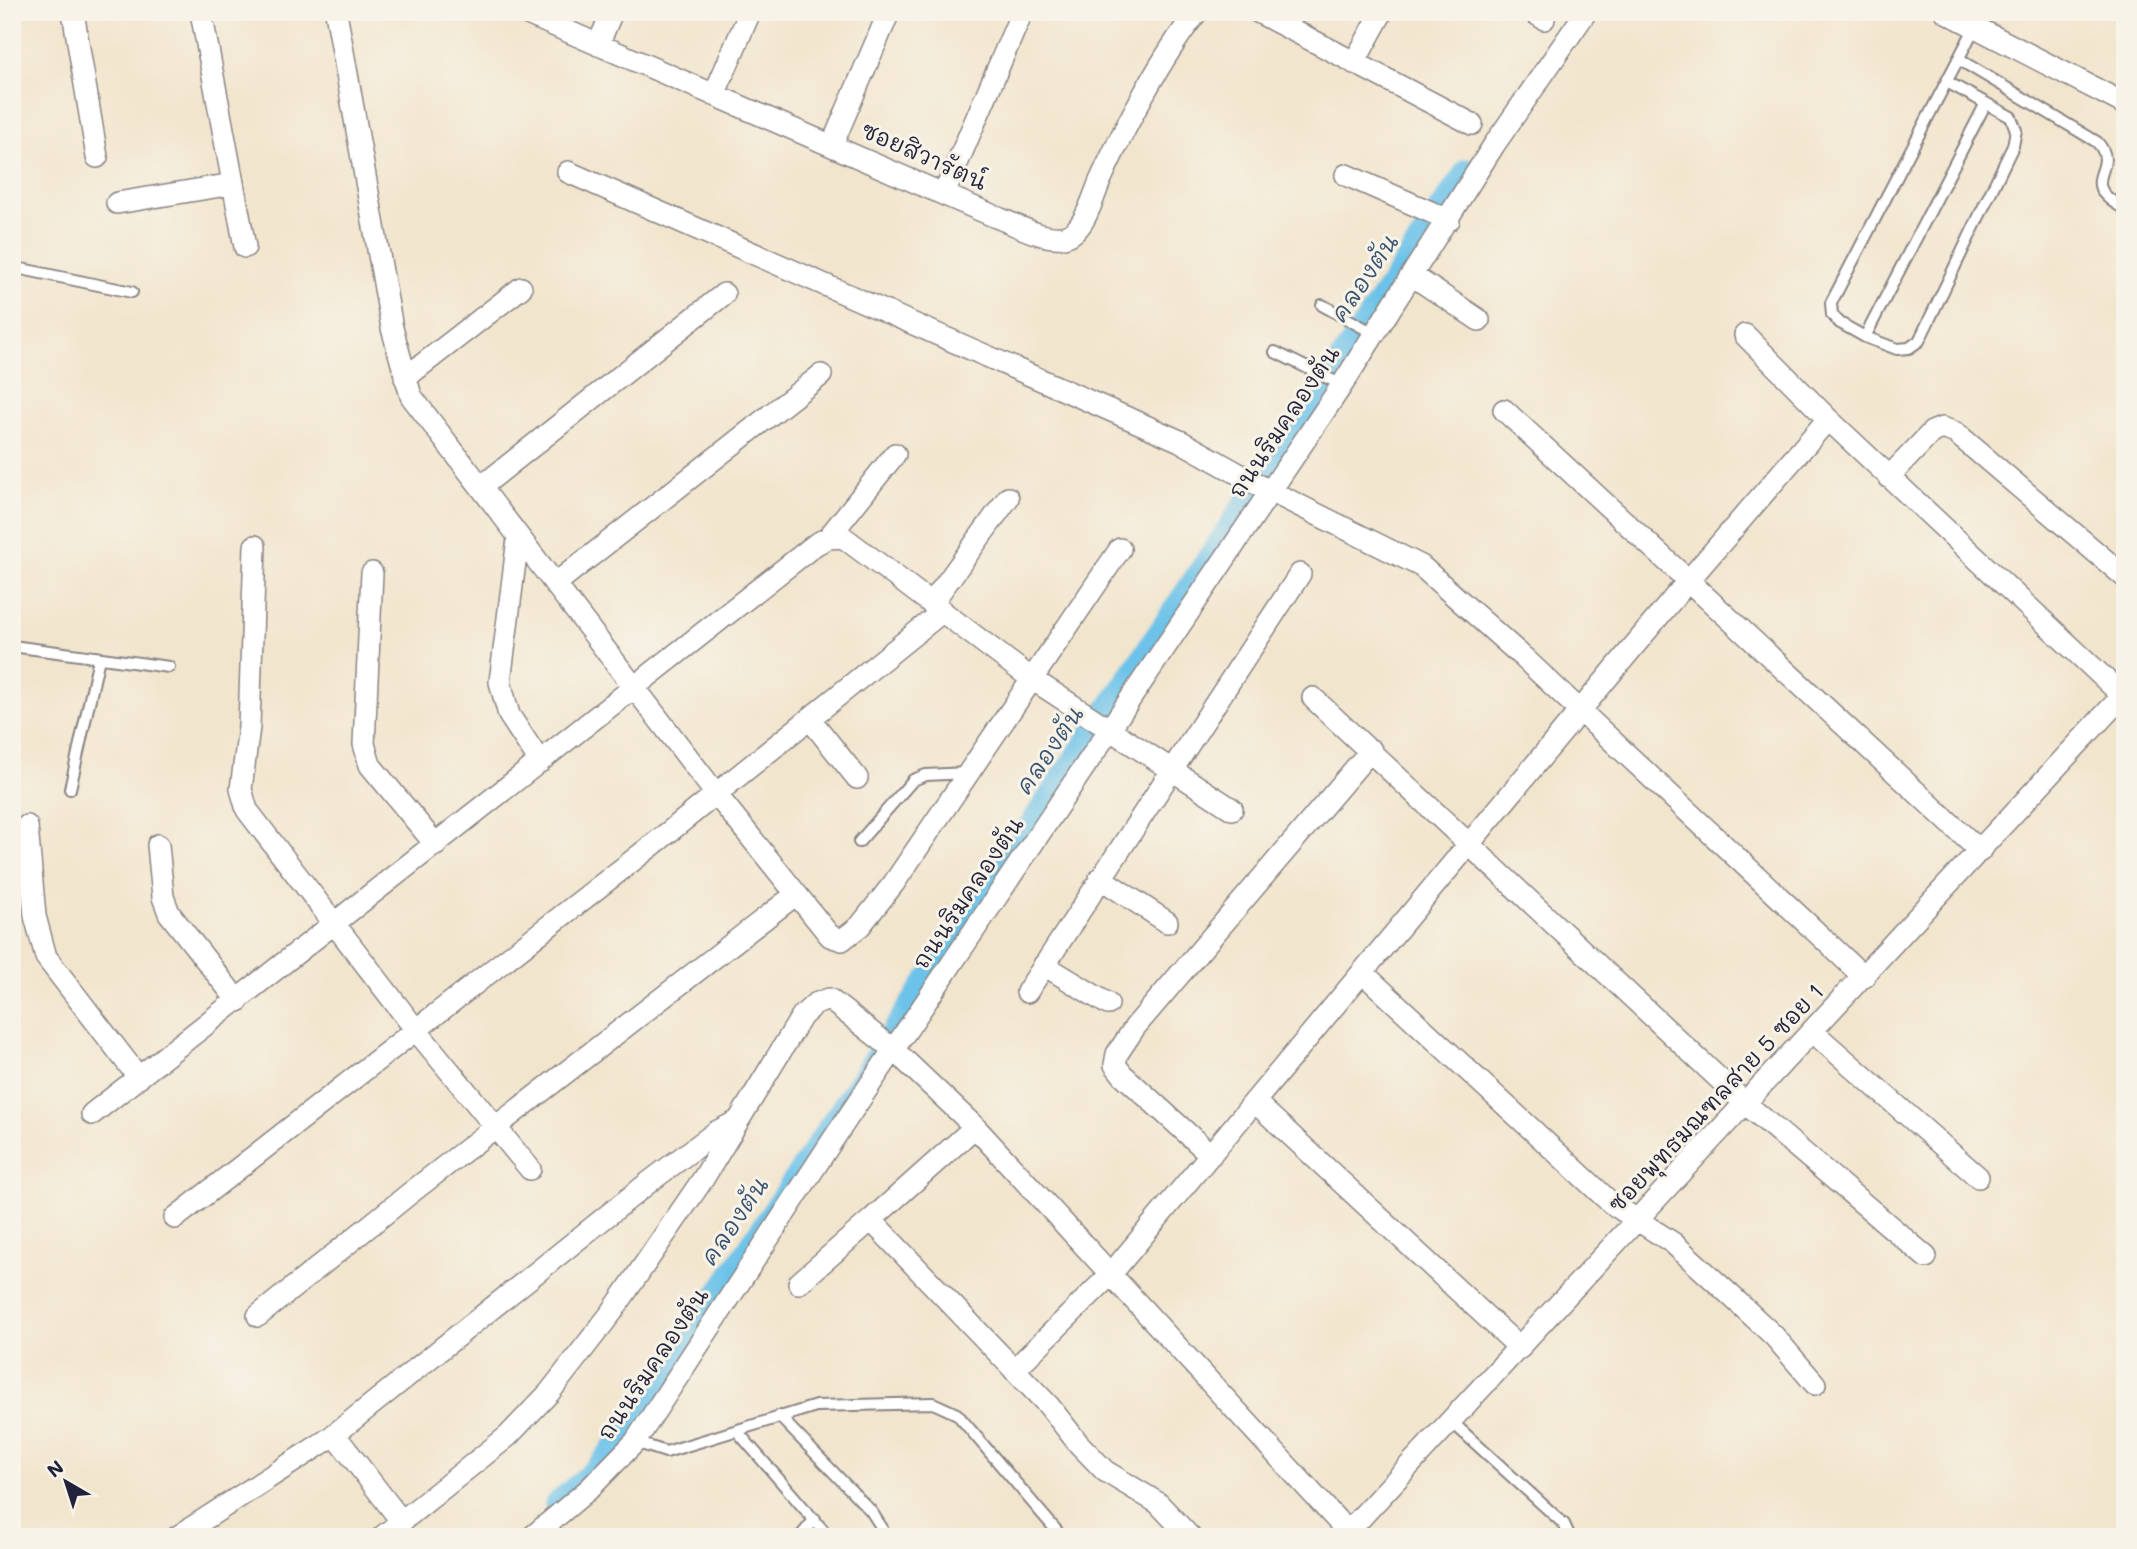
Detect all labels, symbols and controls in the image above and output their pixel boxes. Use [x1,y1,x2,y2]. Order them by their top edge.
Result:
street label: ซอยสิวารัตน์ [857,113,993,196]
water label: คลองตัน [1323,227,1405,328]
street label: ถนนริมคลองตัน [1221,339,1345,504]
water label: คลองตัน [1008,699,1090,800]
street label: ถนนริมคลองตัน [905,810,1029,975]
street label: ซอยพุทธมณฑลสาย 5 ซอย 1 [1601,976,1832,1220]
water label: คลองตัน [693,1170,775,1271]
street label: ถนนริมคลองตัน [590,1281,714,1446]
north arrow [32,1448,102,1518]
text: N [42,1454,68,1483]

